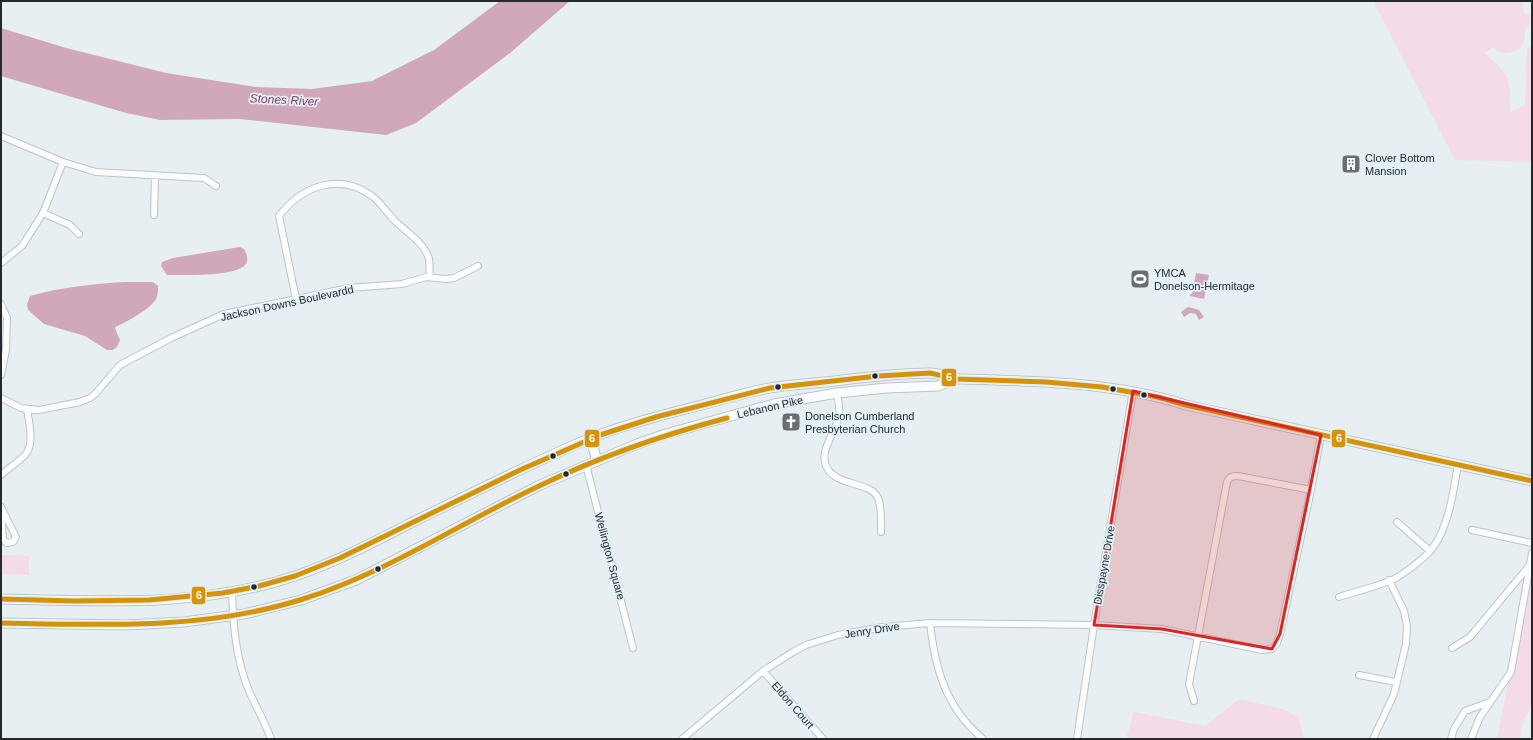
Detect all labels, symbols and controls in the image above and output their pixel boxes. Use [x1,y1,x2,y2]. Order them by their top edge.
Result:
water label: Stones River [249,91,320,109]
place label: Clover Bottom Mansion [1365,152,1435,177]
building icon: Clover Bottom Mansion [1340,153,1362,175]
place label: YMCA Donelson-Hermitage [1154,267,1255,292]
sports icon: YMCA Donelson-Hermitage [1129,268,1151,290]
street label: Jackson Downs Boulevardd [219,283,355,323]
line badge: 6 [941,368,957,387]
unlabelled marker [870,371,880,381]
text: 6 [946,371,952,383]
unlabelled marker [773,382,783,392]
unlabelled marker [1108,384,1118,394]
unlabelled marker [1139,390,1149,400]
street label: Lebanon Pike [736,394,804,420]
place label: Donelson Cumberland Presbyterian Church [805,410,914,435]
church icon: Donelson Cumberland Presbyterian Church [780,411,802,433]
line badge: 6 [584,429,600,448]
line badge: 6 [1331,429,1346,448]
text: 6 [589,432,595,444]
text: 6 [1336,432,1342,444]
unlabelled marker [548,451,558,461]
unlabelled marker [561,469,571,479]
street label: Wellington Square [593,511,627,601]
street label: Disspayne Drive [1091,525,1117,605]
unlabelled marker [373,564,383,574]
unlabelled marker [249,582,259,592]
line badge: 6 [191,586,206,605]
text: 6 [196,589,202,601]
street label: Jenry Drive [844,620,900,640]
street label: Eldon Court [769,679,817,731]

